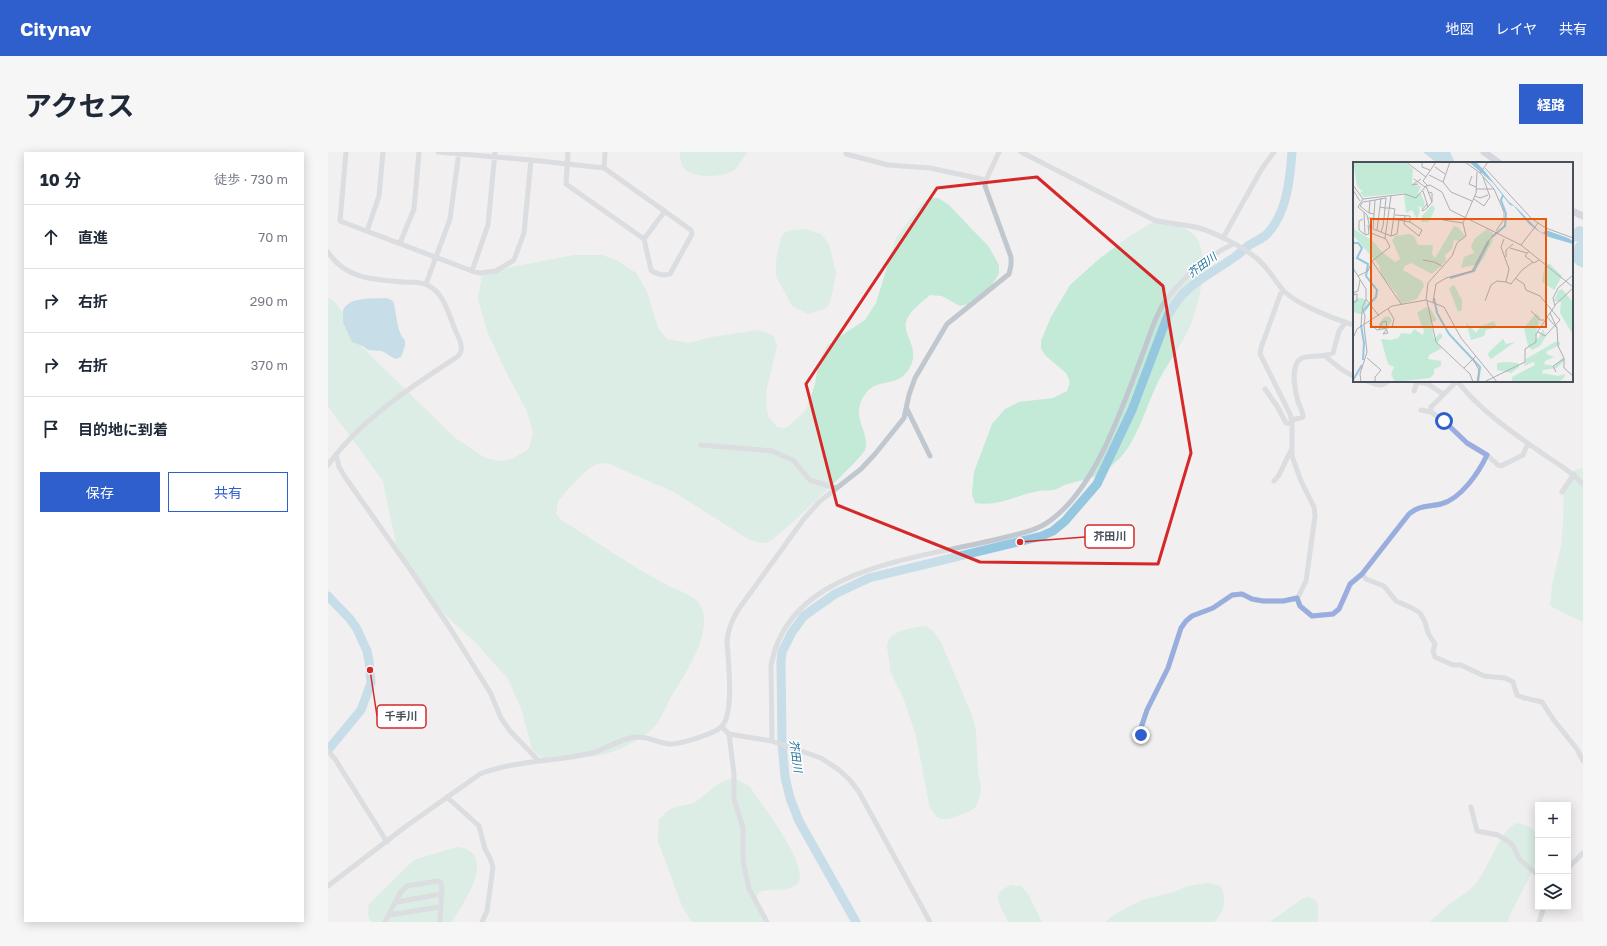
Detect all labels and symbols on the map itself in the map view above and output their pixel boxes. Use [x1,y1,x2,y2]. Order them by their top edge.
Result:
inset map [1353,162,1573,382]
water label: 芥田川 [1185,249,1220,280]
route start [1435,412,1453,430]
callout: 芥田川 [1085,525,1134,548]
text: 芥田川 [1094,529,1127,542]
callout: 千手川 [377,705,426,728]
text: 千手川 [385,709,418,722]
route end [1132,726,1150,744]
water label: 芥田川 [788,739,805,774]

